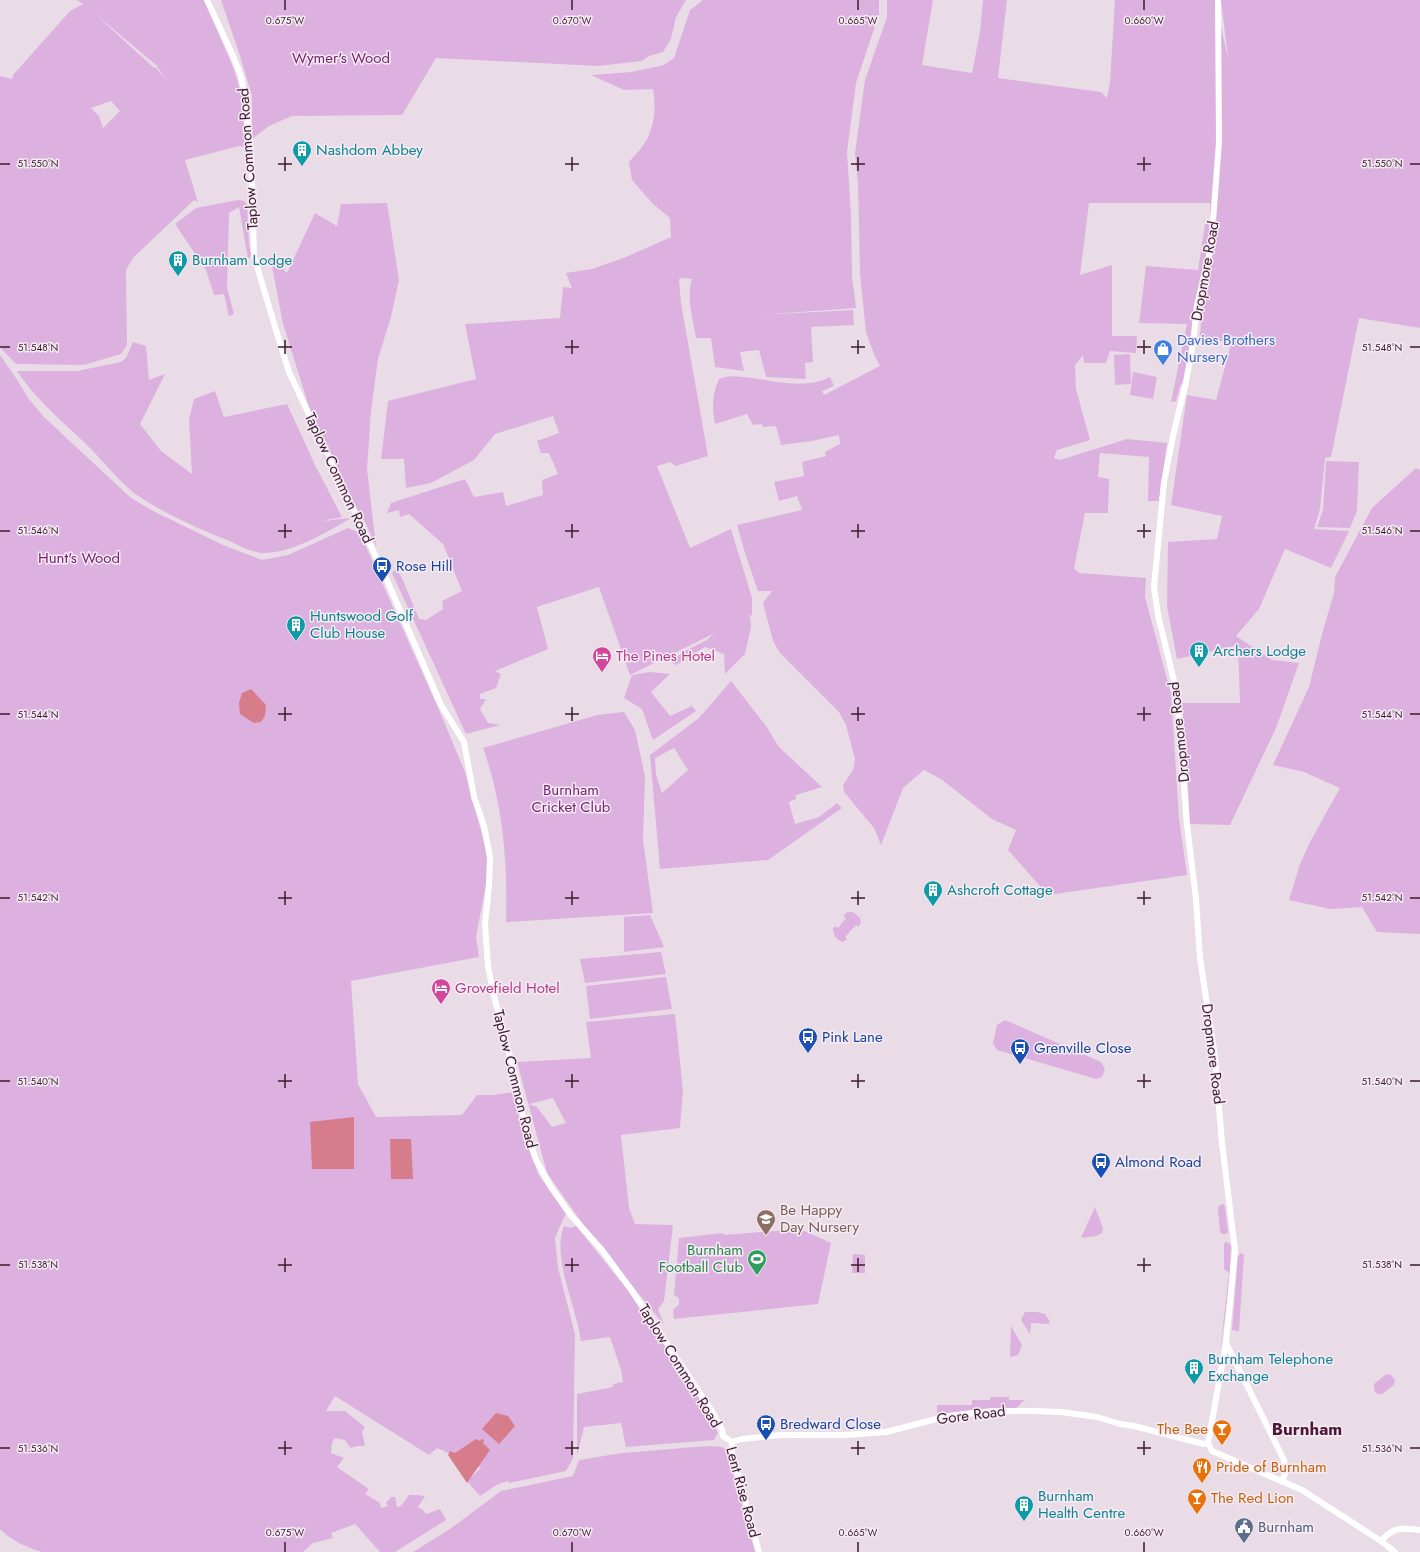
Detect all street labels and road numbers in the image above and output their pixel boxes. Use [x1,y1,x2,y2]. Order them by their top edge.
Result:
street label: Taplow Common Road [232,87,264,231]
street label: Dropmore Road [1185,219,1225,323]
street label: Taplow Common Road [299,409,379,547]
street label: Dropmore Road [1163,680,1195,784]
street label: Dropmore Road [1196,1002,1230,1106]
street label: Taplow Common Road [487,1007,543,1151]
street label: Taplow Common Road [633,1300,727,1432]
street label: Gore Road [935,1400,1007,1430]
street label: Lent Rise Road [720,1444,766,1540]

